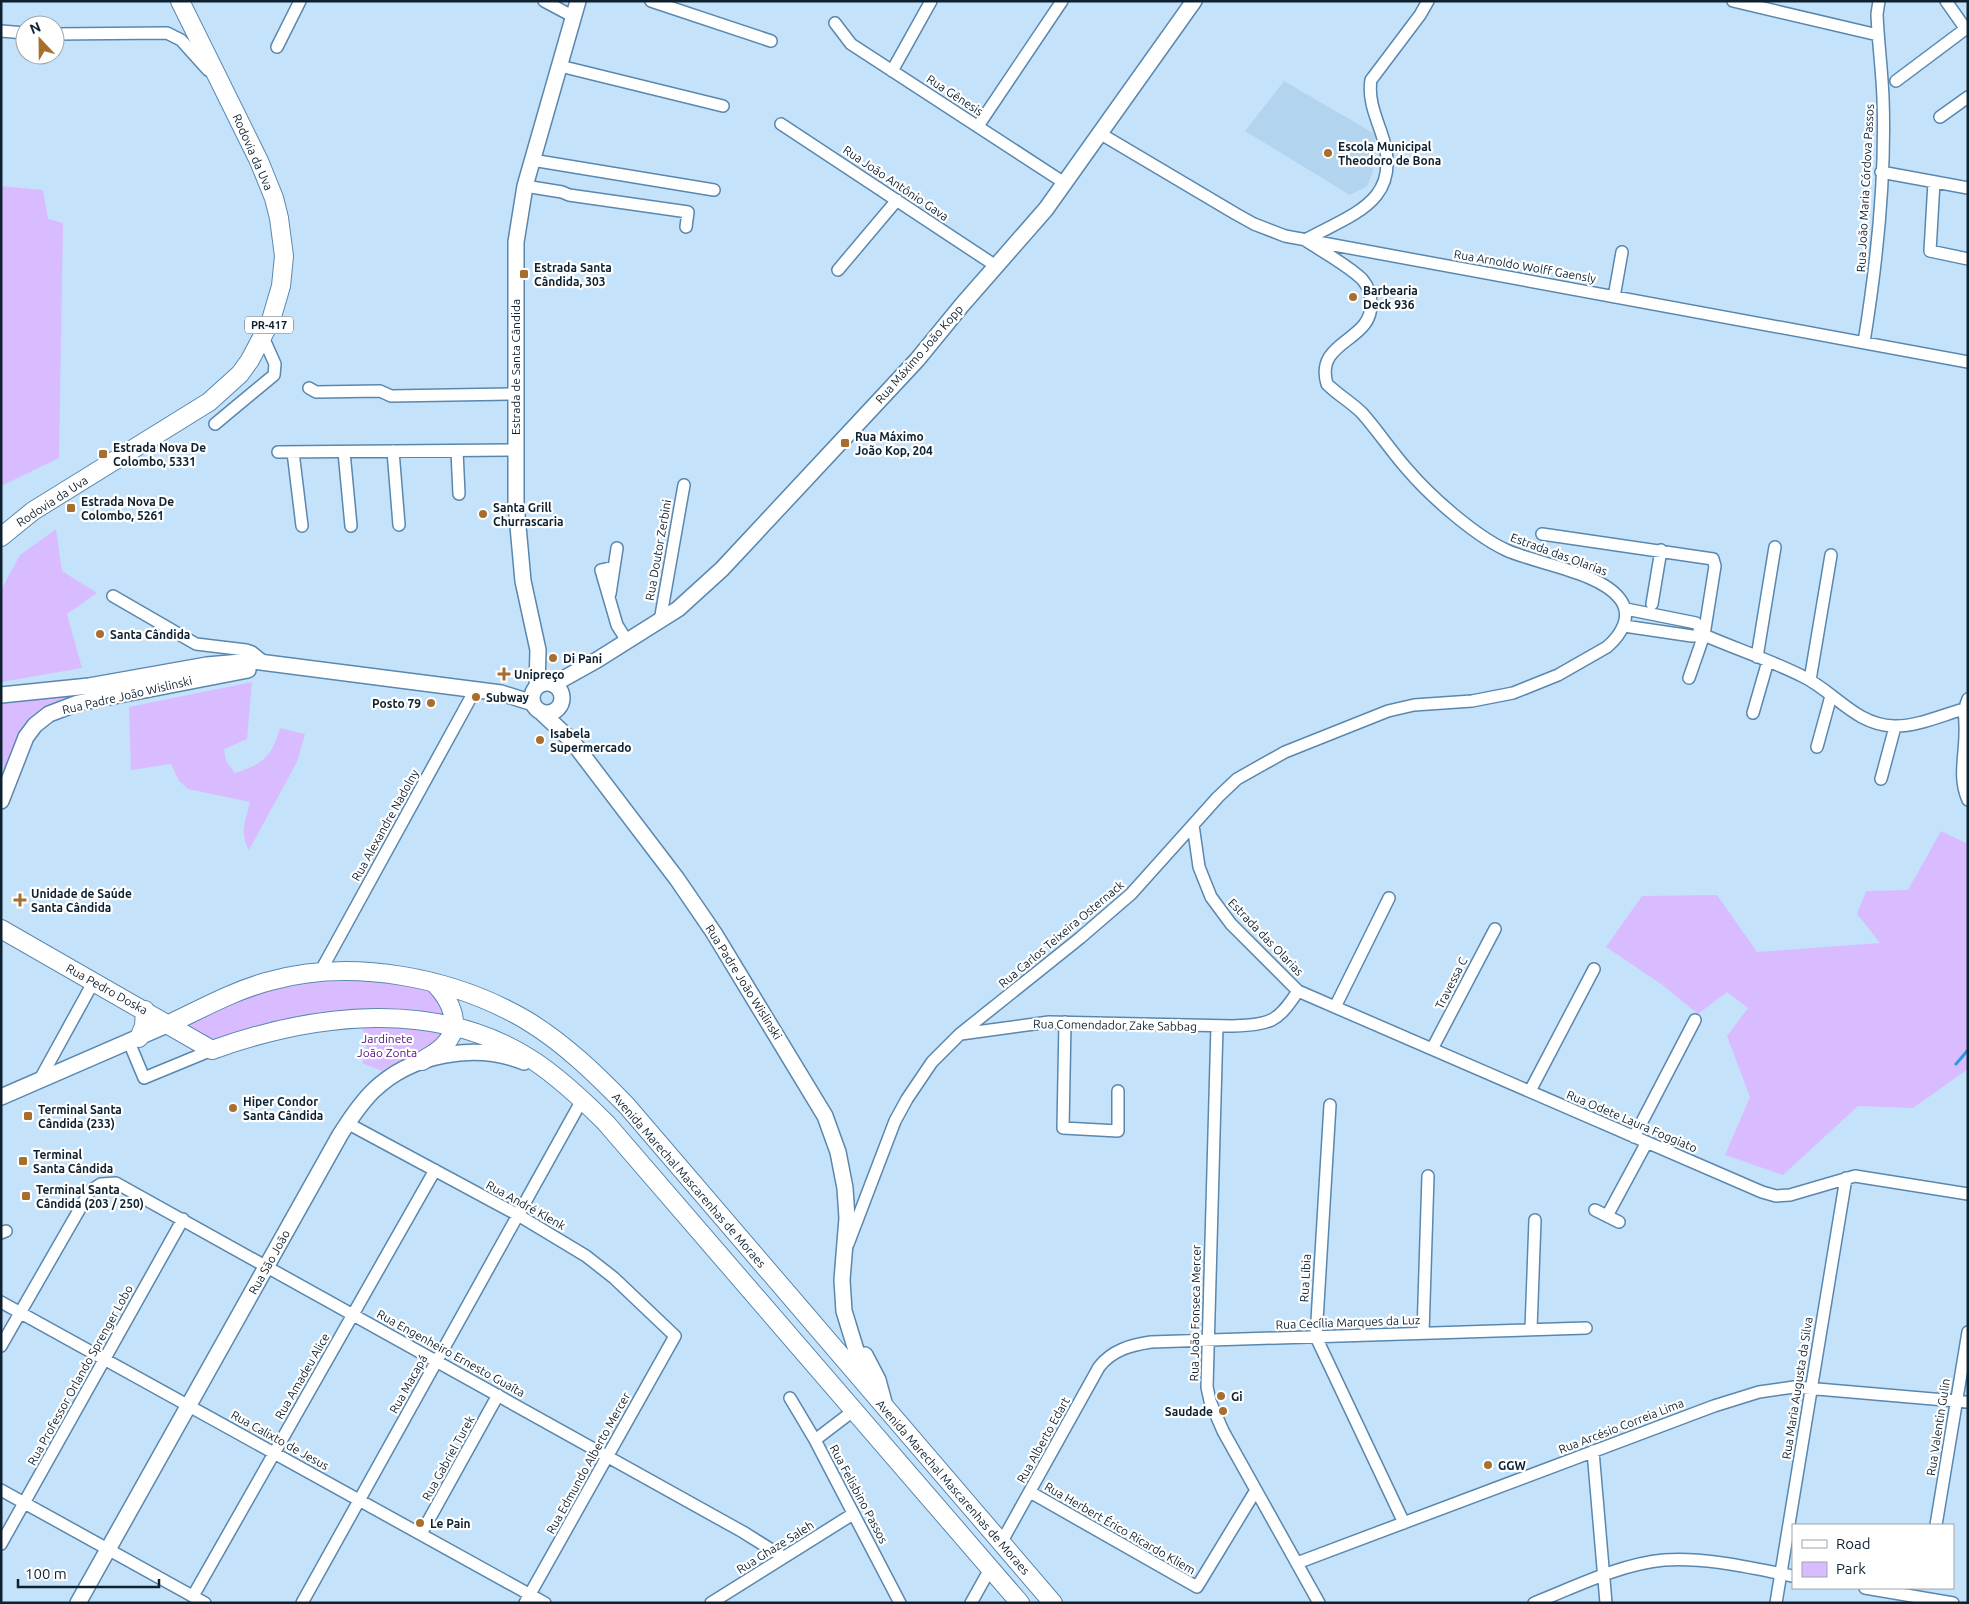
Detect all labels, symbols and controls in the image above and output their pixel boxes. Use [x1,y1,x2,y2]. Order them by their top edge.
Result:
north arrow [15,15,65,65]
text: N [27,19,43,37]
street label: Rua Gênesis [924,72,986,118]
street label: Rua João Maria Córdova Passos [1854,103,1876,273]
street label: Rodovia da Uva [230,112,276,192]
place label: Escola Municipal Theodoro de Bona [1338,140,1441,167]
street label: Rua João Antônio Gava [841,143,951,223]
marker: Escola Municipal Theodoro de Bona [1322,147,1334,159]
street label: Rua Arnoldo Wolff Gaensly [1453,247,1597,285]
place label: Estrada Santa Cândida, 303 [534,261,612,288]
marker: Estrada Santa Cândida, 303 [518,268,530,280]
place label: Barbearia Deck 936 [1363,284,1418,311]
marker: Barbearia Deck 936 [1347,291,1359,303]
street label: Estrada de Santa Cândida [509,299,522,435]
street label: Rua Máximo João Kopp [873,302,965,406]
road number: PR-417 [245,316,293,334]
place label: Rua Máximo João Kop, 204 [855,430,933,457]
marker: Rua Máximo João Kop, 204 [839,437,851,449]
place label: Estrada Nova De Colombo, 5331 [113,441,206,468]
marker: Estrada Nova De Colombo, 5331 [97,448,109,460]
street label: Rodovia da Uva [14,473,90,529]
place label: Estrada Nova De Colombo, 5261 [81,495,174,522]
street label: Rua Doutor Zerbini [643,498,673,601]
place label: Santa Grill Churrascaria [493,501,564,528]
marker: Estrada Nova De Colombo, 5261 [65,502,77,514]
marker: Santa Grill Churrascaria [477,508,489,520]
street label: Estrada das Olarias [1509,530,1609,578]
marker: Santa Cândida [94,628,106,640]
place label: Santa Cândida [110,628,190,641]
marker: Di Pani [547,652,559,664]
place label: Di Pani [563,652,602,665]
marker: Unipreço [498,668,510,680]
place label: Unipreço [514,668,565,683]
street label: Rua Padre João Wislinski [61,674,193,716]
marker: Subway [470,691,482,703]
place label: Subway [486,691,530,704]
place label: Posto 79 [372,697,421,710]
marker: Posto 79 [425,697,437,709]
place label: Isabela Supermercado [550,727,632,754]
marker: Isabela Supermercado [534,734,546,746]
street label: Rua Alexandre Nadolny [349,767,421,883]
street label: Rua Carlos Teixeira Osternack [996,878,1126,990]
place label: Unidade de Saúde Santa Cândida [31,887,132,914]
marker: Unidade de Saúde Santa Cândida [13,893,27,907]
street label: Estrada das Olarias [1226,896,1306,978]
street label: Rua Padre João Wislinski [703,922,785,1042]
street label: Travessa C [1432,954,1470,1011]
street label: Rua Pedro Doska [64,961,150,1017]
street label: Rua Comendador Zake Sabbag [1033,1017,1197,1033]
park label: Jardinete João Zonta [357,1032,417,1059]
street label: Rua Odete Laura Foggiato [1565,1088,1699,1154]
street label: Avenida Marechal Mascarenhas de Moraes [610,1090,768,1270]
place label: Hiper Condor Santa Cândida [243,1095,323,1122]
marker: Hiper Condor Santa Cândida [227,1102,239,1114]
place label: Terminal Santa Cândida (233) [38,1103,122,1131]
marker: Terminal Santa Cândida (233) [22,1110,34,1122]
place label: Terminal Santa Cândida [33,1148,113,1175]
marker: Terminal Santa Cândida [17,1155,29,1167]
street label: Rua André Klenk [484,1178,568,1232]
place label: Terminal Santa Cândida (203 / 250) [36,1183,144,1211]
marker: Terminal Santa Cândida (203 / 250) [20,1190,32,1202]
street label: Rua São João [246,1228,292,1296]
street label: Rua João Fonseca Mercer [1187,1244,1203,1382]
street label: Rua Líbia [1297,1254,1313,1302]
street label: Rua Professor Orlando Sprenger Lobo [25,1283,135,1467]
street label: Rua Engenheiro Ernesto Guaíta [375,1307,527,1399]
street label: Rua Cecília Marques da Luz [1275,1313,1421,1331]
street label: Rua Maria Augusta da Silva [1779,1316,1815,1460]
street label: Rua Amadeu Alice [272,1331,332,1421]
street label: Rua Macapá [387,1353,429,1415]
street label: Rua Valentin Gulin [1924,1377,1952,1477]
street label: Rua Edmundo Alberto Mercer [544,1390,633,1536]
marker: Gi [1215,1390,1227,1402]
place label: Gi [1231,1390,1243,1403]
street label: Rua Alberto Edart [1014,1395,1072,1485]
street label: Rua Arcésio Correia Lima [1557,1396,1685,1456]
street label: Avenida Marechal Mascarenhas de Moraes [874,1397,1032,1577]
place label: Saudade [1165,1405,1213,1418]
marker: Saudade [1217,1405,1229,1417]
street label: Rua Calixto de Jesus [229,1408,331,1472]
street label: Rua Gabriel Turek [419,1413,477,1503]
street label: Rua Felisbino Passos [827,1442,891,1546]
marker: GGW [1482,1459,1494,1471]
place label: GGW [1498,1459,1526,1472]
street label: Rua Herbert Érico Ricardo Kliem [1042,1479,1198,1577]
marker: Le Pain [414,1517,426,1529]
place label: Le Pain [430,1517,471,1530]
street label: Rua Ghaze Saleh [734,1518,816,1576]
legend [1792,1524,1954,1589]
text: Road [1836,1535,1871,1552]
scale bar [18,1556,159,1588]
text: Park [1836,1560,1866,1577]
text: 100 m [25,1565,67,1582]

